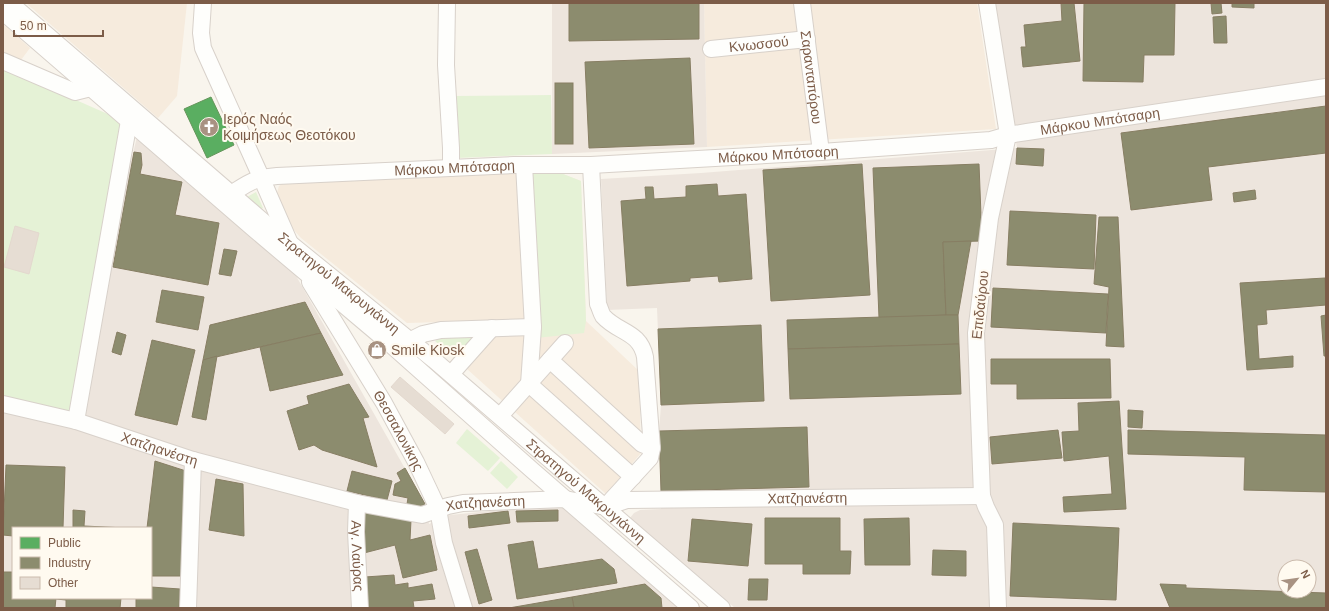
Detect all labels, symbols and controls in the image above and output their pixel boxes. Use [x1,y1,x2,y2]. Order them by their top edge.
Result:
scale bar [14,12,103,38]
text: 50 m [20,19,47,33]
street label: Σαρανταπόρου [798,30,825,125]
street label: Κνωσσού [728,33,789,55]
street label: Μάρκου Μπότσαρη [1039,104,1161,138]
place label: Ιερός Ναός Κοιμήσεως Θεοτόκου [223,111,356,143]
church icon: Ιερός Ναός Κοιμήσεως Θεοτόκου [198,116,220,138]
street label: Μάρκου Μπότσαρη [718,143,839,166]
street label: Μάρκου Μπότσαρη [394,157,515,179]
street label: Στρατηγού Μακρυγιάννη [275,229,403,337]
street label: Επιδαύρου [968,270,992,340]
shop icon: Smile Kiosk [366,339,388,361]
place label: Smile Kiosk [391,342,465,358]
street label: Θεσσαλονίκης [370,388,427,473]
street label: Χατζηανέστη [119,429,200,469]
street label: Στρατηγού Μακρυγιάννη [523,435,649,546]
street label: Χατζηανέστη [767,490,847,506]
street label: Χατζηανέστη [444,493,525,514]
street label: Αγ. Λαύρας [348,520,367,592]
legend [12,527,152,599]
text: Public [48,536,81,550]
text: Industry [48,556,91,570]
north arrow [1277,559,1317,599]
text: N [1299,568,1313,581]
text: Other [48,576,78,590]

